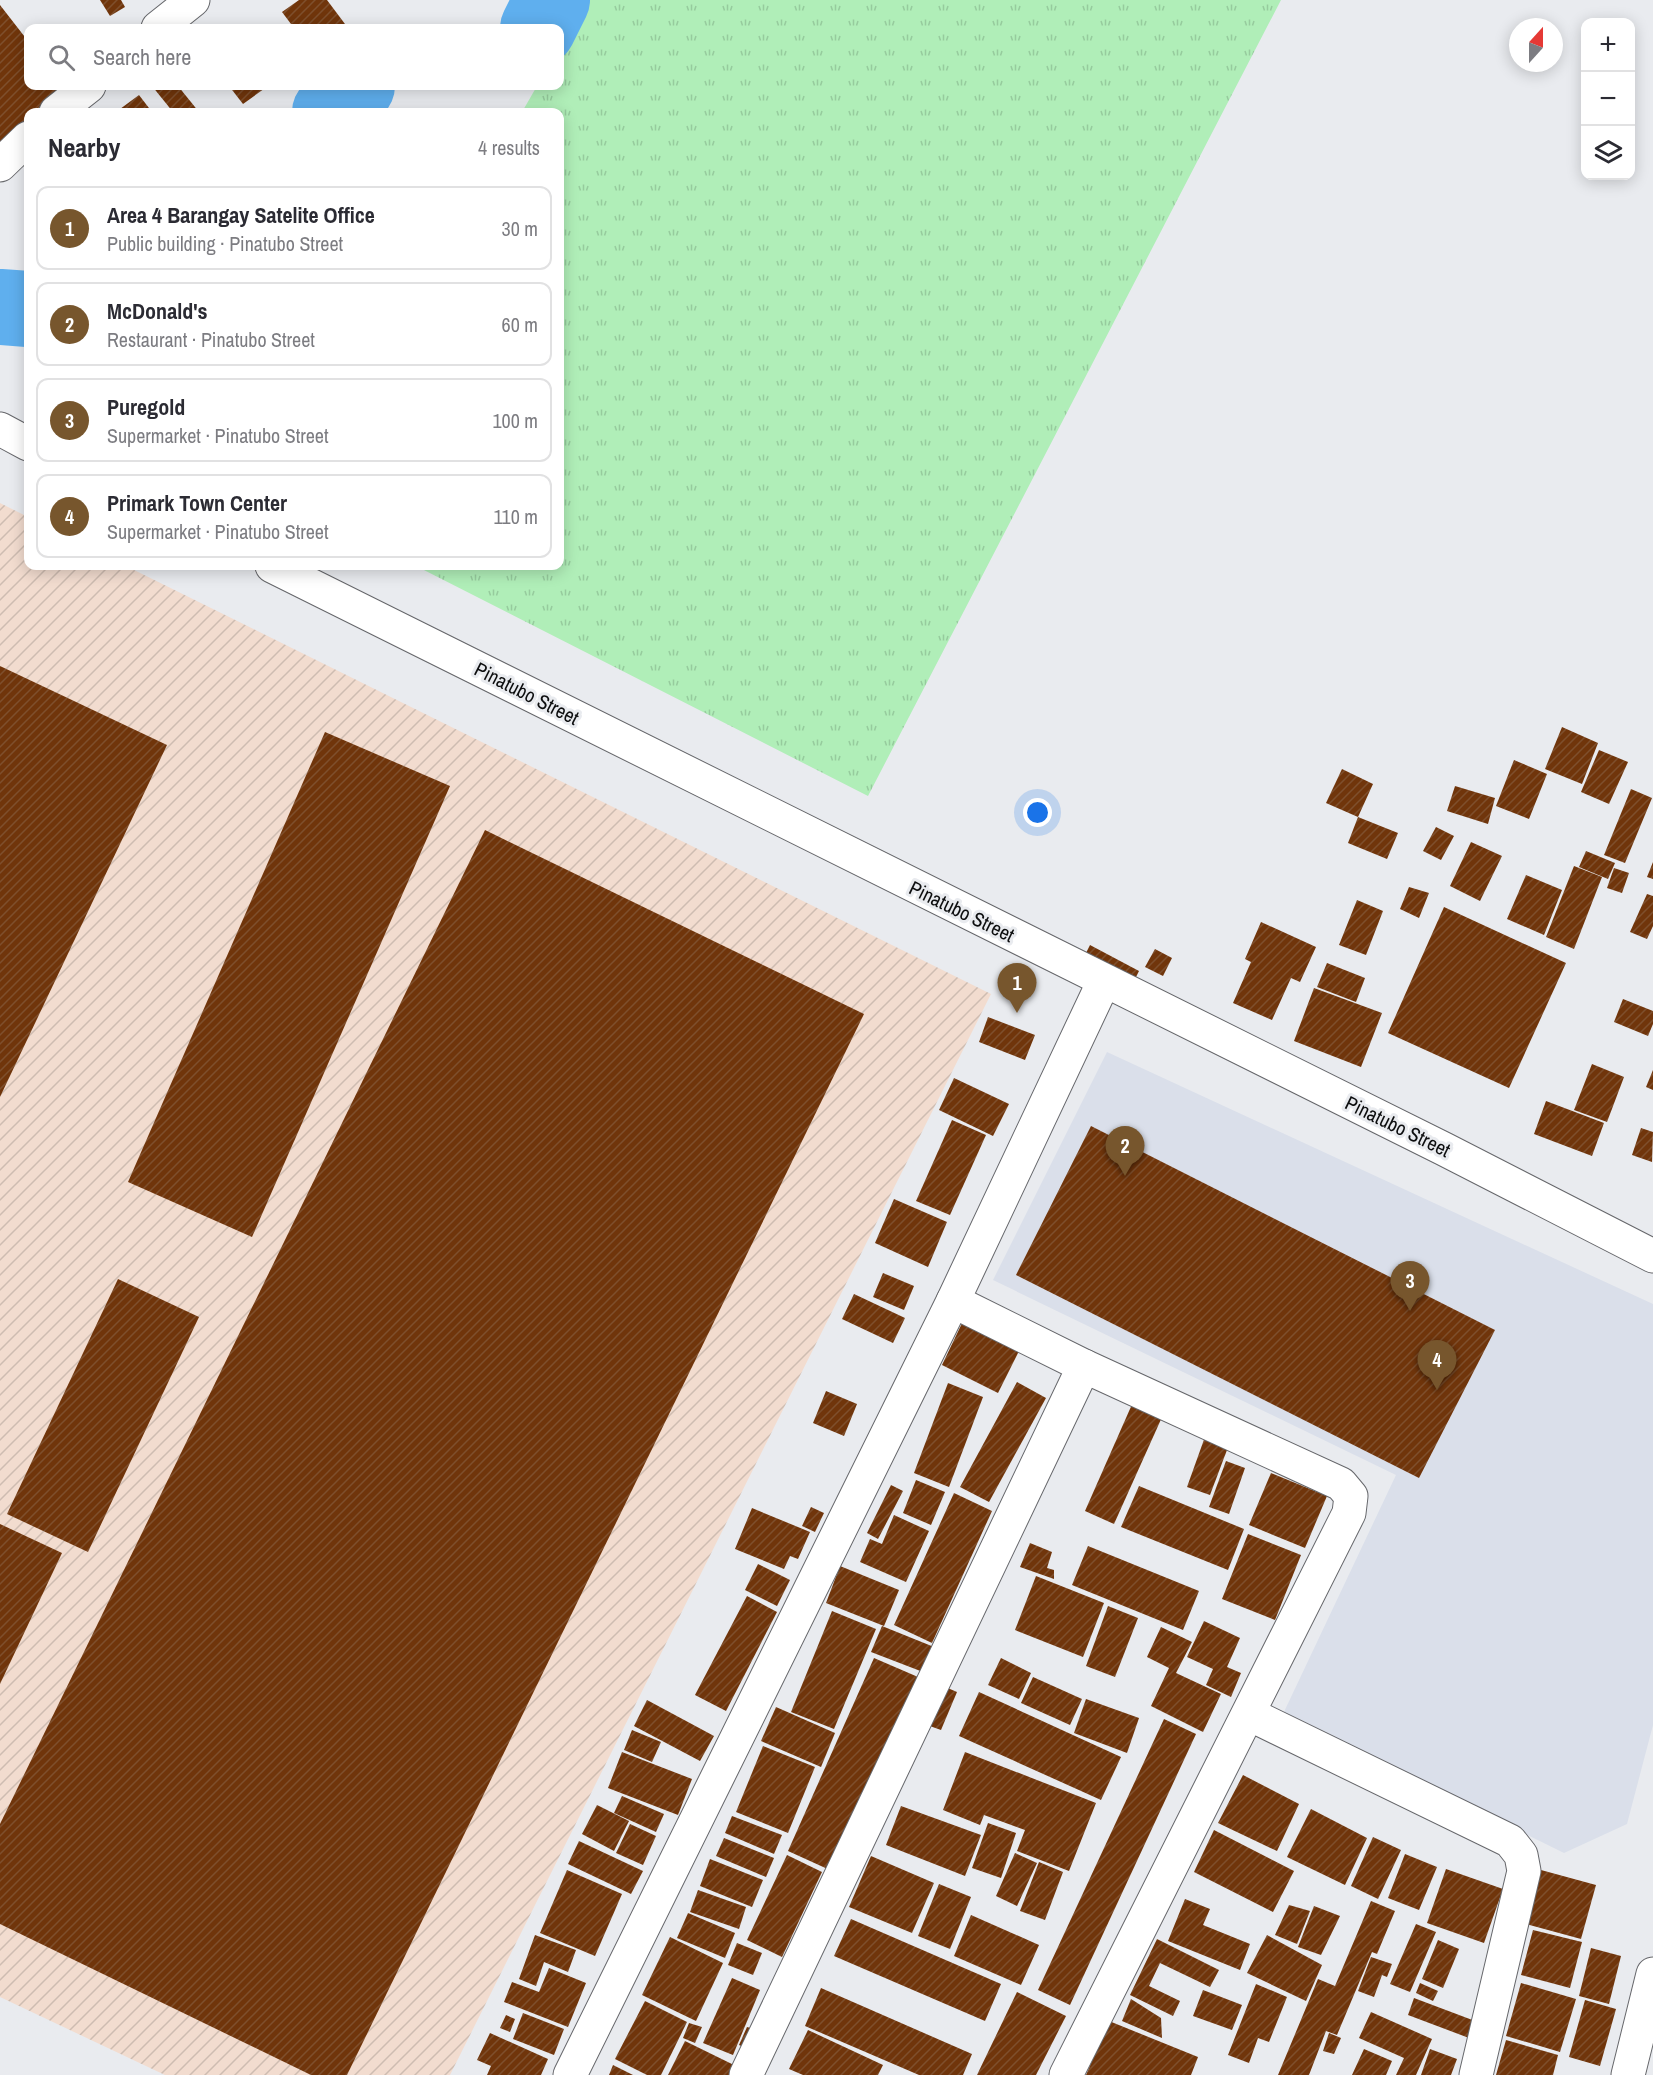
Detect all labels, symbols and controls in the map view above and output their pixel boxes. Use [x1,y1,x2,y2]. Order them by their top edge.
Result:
north arrow [1509,18,1563,72]
map controls [1581,18,1635,180]
button: + [1581,18,1635,72]
search box [24,24,564,90]
icon: search [45,41,78,74]
text: Search here [93,42,191,72]
button: − [1581,72,1635,126]
button: layers [1581,126,1635,180]
text: Nearby [48,130,120,165]
text: 4 results [478,134,540,161]
text: Area 4 Barangay Satelite Office [107,200,375,230]
text: 1 [65,215,74,242]
text: 30 m [502,215,538,242]
text: Public building · Pinatubo Street [107,230,343,257]
text: McDonald's [107,296,208,326]
text: 2 [65,311,74,338]
text: 60 m [502,311,538,338]
text: Restaurant · Pinatubo Street [107,326,315,353]
text: Puregold [107,392,185,422]
text: 3 [65,407,74,434]
text: 100 m [492,407,538,434]
text: Supermarket · Pinatubo Street [107,422,329,449]
text: Primark Town Center [107,488,287,518]
text: 4 [65,503,74,530]
text: 110 m [494,503,538,530]
text: Supermarket · Pinatubo Street [107,518,329,545]
street label: Pinatubo Street [470,655,584,731]
your location [1023,798,1052,827]
street label: Pinatubo Street [905,874,1020,948]
pin: 1 [998,964,1036,1013]
street label: Pinatubo Street [1341,1089,1456,1163]
pin: 2 [1106,1126,1144,1176]
pin: 3 [1390,1262,1430,1311]
pin: 4 [1418,1340,1456,1390]

